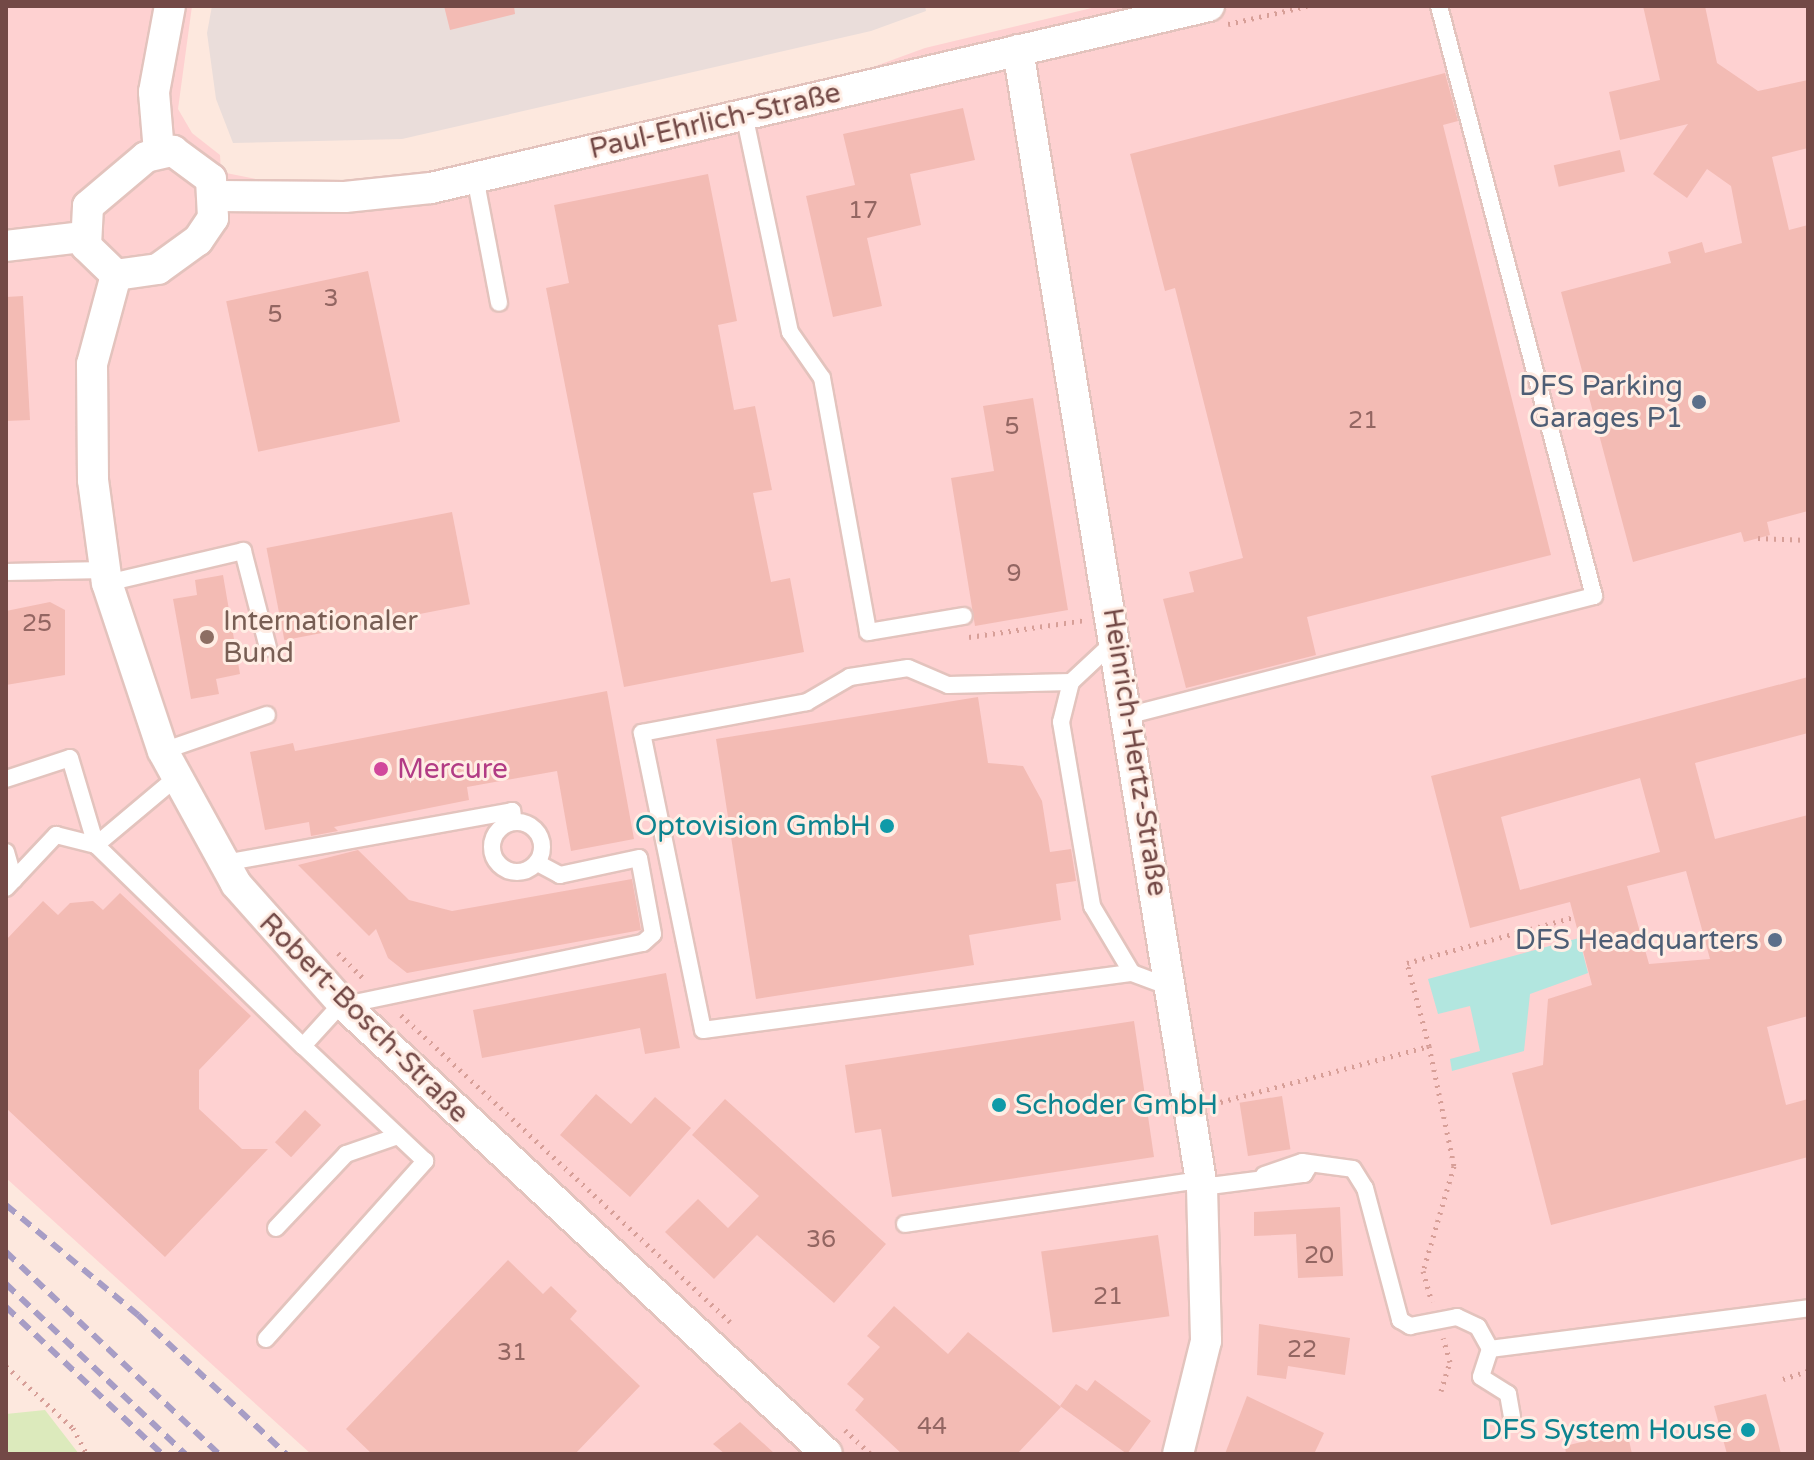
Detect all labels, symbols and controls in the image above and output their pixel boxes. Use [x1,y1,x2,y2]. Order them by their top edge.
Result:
street label: Paul-Ehrlich-Straße [586,76,844,166]
house number: 17 [848,197,878,225]
house number: 3 [323,285,339,313]
house number: 5 [267,301,283,329]
place label: DFS Parking Garages P1 [1519,369,1683,435]
marker: DFS Parking Garages P1 [1690,393,1708,411]
house number: 21 [1348,407,1378,435]
house number: 5 [1004,413,1020,441]
house number: 9 [1006,560,1022,588]
place label: Internationaler Bund [223,604,418,670]
street label: Heinrich-Hertz-Straße [1096,606,1174,898]
house number: 25 [22,610,52,638]
marker: Internationaler Bund [198,628,216,646]
place label: Mercure [397,752,508,786]
marker: Mercure [372,760,390,778]
place label: Optovision GmbH [635,809,871,843]
marker: Optovision GmbH [878,817,896,835]
street label: Robert-Bosch-Straße [252,906,476,1130]
place label: DFS Headquarters [1515,923,1759,957]
marker: DFS Headquarters [1766,931,1784,949]
place label: Schoder GmbH [1015,1088,1218,1122]
marker: Schoder GmbH [990,1096,1008,1114]
house number: 36 [806,1226,836,1254]
house number: 20 [1304,1242,1334,1270]
house number: 21 [1093,1283,1123,1311]
house number: 22 [1287,1336,1317,1364]
house number: 31 [497,1339,527,1367]
house number: 44 [917,1413,947,1441]
place label: DFS System House [1481,1413,1732,1447]
marker: DFS System House [1739,1421,1757,1439]

